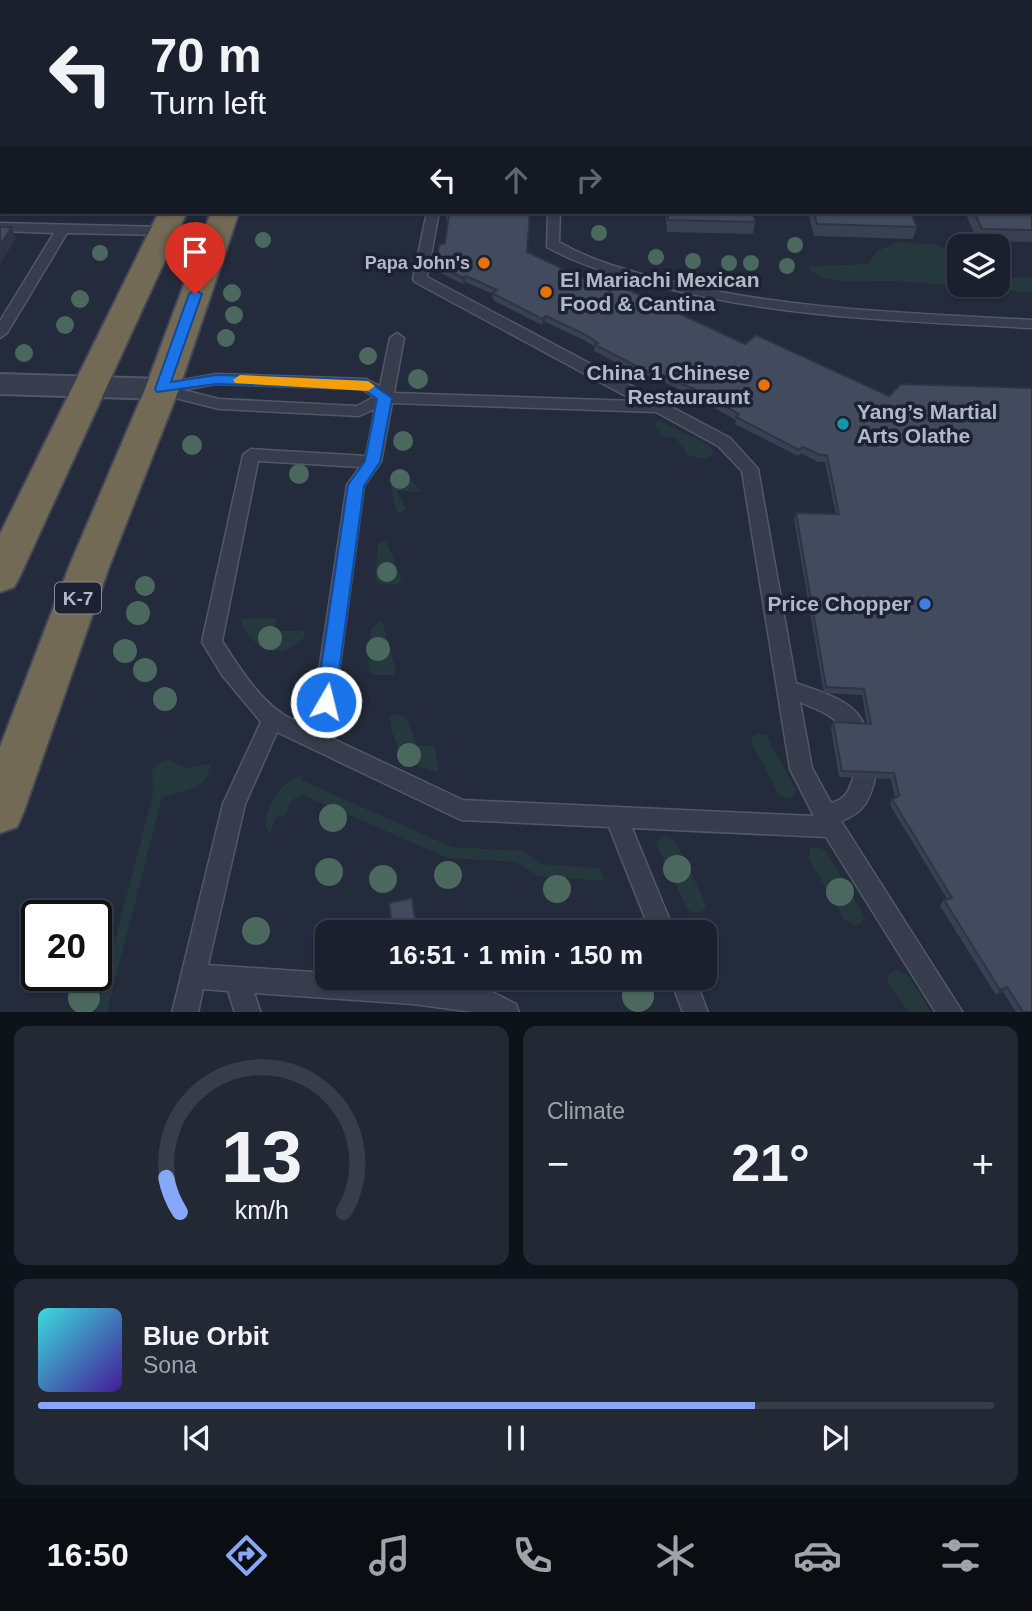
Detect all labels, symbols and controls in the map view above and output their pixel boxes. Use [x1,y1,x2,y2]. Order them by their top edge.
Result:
icon: left [35,28,126,119]
text: 70 m [150,28,262,82]
text: Turn left [150,85,266,121]
icon: left [424,161,462,199]
icon: ahead [497,161,535,199]
icon: right [570,161,608,199]
pin [165,222,225,294]
icon: arrive [176,233,214,271]
map controls [947,234,1010,297]
button: layers [947,234,1010,297]
place label: Papa John's [365,253,470,273]
marker: Papa John's [476,255,492,271]
place label: El Mariachi Mexican Food & Cantina [560,268,760,315]
marker: El Mariachi Mexican Food & Cantina [538,284,554,300]
place label: China 1 Chinese Restauraunt [587,361,750,408]
marker: China 1 Chinese Restauraunt [756,377,772,393]
place label: Yang’s Martial Arts Olathe [857,400,997,447]
marker: Yang’s Martial Arts Olathe [835,416,851,432]
road number: K-7 [55,582,101,614]
place label: Price Chopper [767,592,911,615]
marker: Price Chopper [917,596,933,612]
position arrow [289,665,363,739]
speed limit sign: 20 [21,900,112,991]
text: 16:51 · 1 min · 150 m [389,940,643,970]
text: Climate [547,1098,625,1124]
text: 13 [221,1116,302,1197]
text: 21° [731,1134,810,1192]
text: − [547,1143,569,1185]
text: + [972,1143,994,1185]
text: km/h [234,1195,289,1223]
text: Blue Orbit [143,1321,269,1351]
text: Sona [143,1352,197,1378]
icon: previous [178,1419,216,1457]
icon: pause [497,1419,535,1457]
icon: next [816,1419,854,1457]
icon: directions [222,1531,271,1580]
icon: music [365,1531,414,1580]
icon: phone [508,1531,557,1580]
icon: climate [651,1531,700,1580]
icon: car [793,1531,842,1580]
icon: filters [936,1531,985,1580]
text: 16:50 [47,1537,129,1573]

